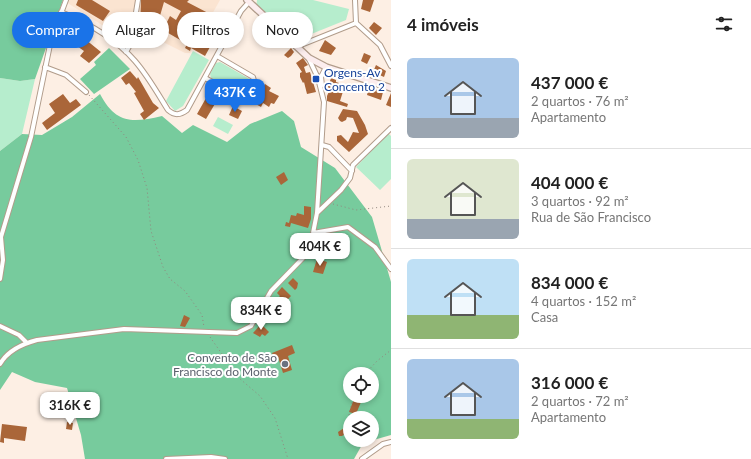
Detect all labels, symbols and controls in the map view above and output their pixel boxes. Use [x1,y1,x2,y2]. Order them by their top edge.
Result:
chip: Comprar [12,12,94,48]
chip: Alugar [102,12,169,48]
chip: Filtros [177,12,244,48]
chip: Novo [252,12,313,48]
icon: filters [713,13,735,35]
text: 4 imóveis [407,14,479,35]
place label: Orgens-Av Concento 2 [324,65,385,94]
text: 437 000 € [531,72,608,93]
marker: Orgens-Av Concento 2 [311,74,321,84]
icon: home [439,74,487,122]
pin: 437K € [202,79,268,113]
text: 437K € [214,84,256,100]
text: 2 quartos · 76 m² [531,93,629,109]
text: Apartamento [531,109,606,125]
text: 404 000 € [531,172,608,193]
icon: home [439,175,487,223]
text: 3 quartos · 92 m² [531,193,629,209]
text: Rua de São Francisco [531,209,651,225]
pin: 404K € [287,233,353,267]
text: 404K € [299,238,341,254]
text: 834 000 € [531,272,608,293]
icon: home [439,275,487,323]
text: 4 quartos · 152 m² [531,293,636,309]
pin: 834K € [228,297,294,331]
text: 834K € [240,302,282,318]
text: Casa [531,309,558,325]
place label: Convento de São Francisco do Monte [173,350,277,379]
marker: Convento de São Francisco do Monte [280,359,290,369]
map controls [343,367,379,447]
button: locate [343,367,379,403]
text: 316 000 € [531,372,608,393]
icon: home [439,375,487,423]
pin: 316K € [37,392,103,426]
text: 2 quartos · 72 m² [531,393,629,409]
text: 316K € [49,397,91,413]
text: Apartamento [531,409,606,425]
button: layers [343,411,379,447]

